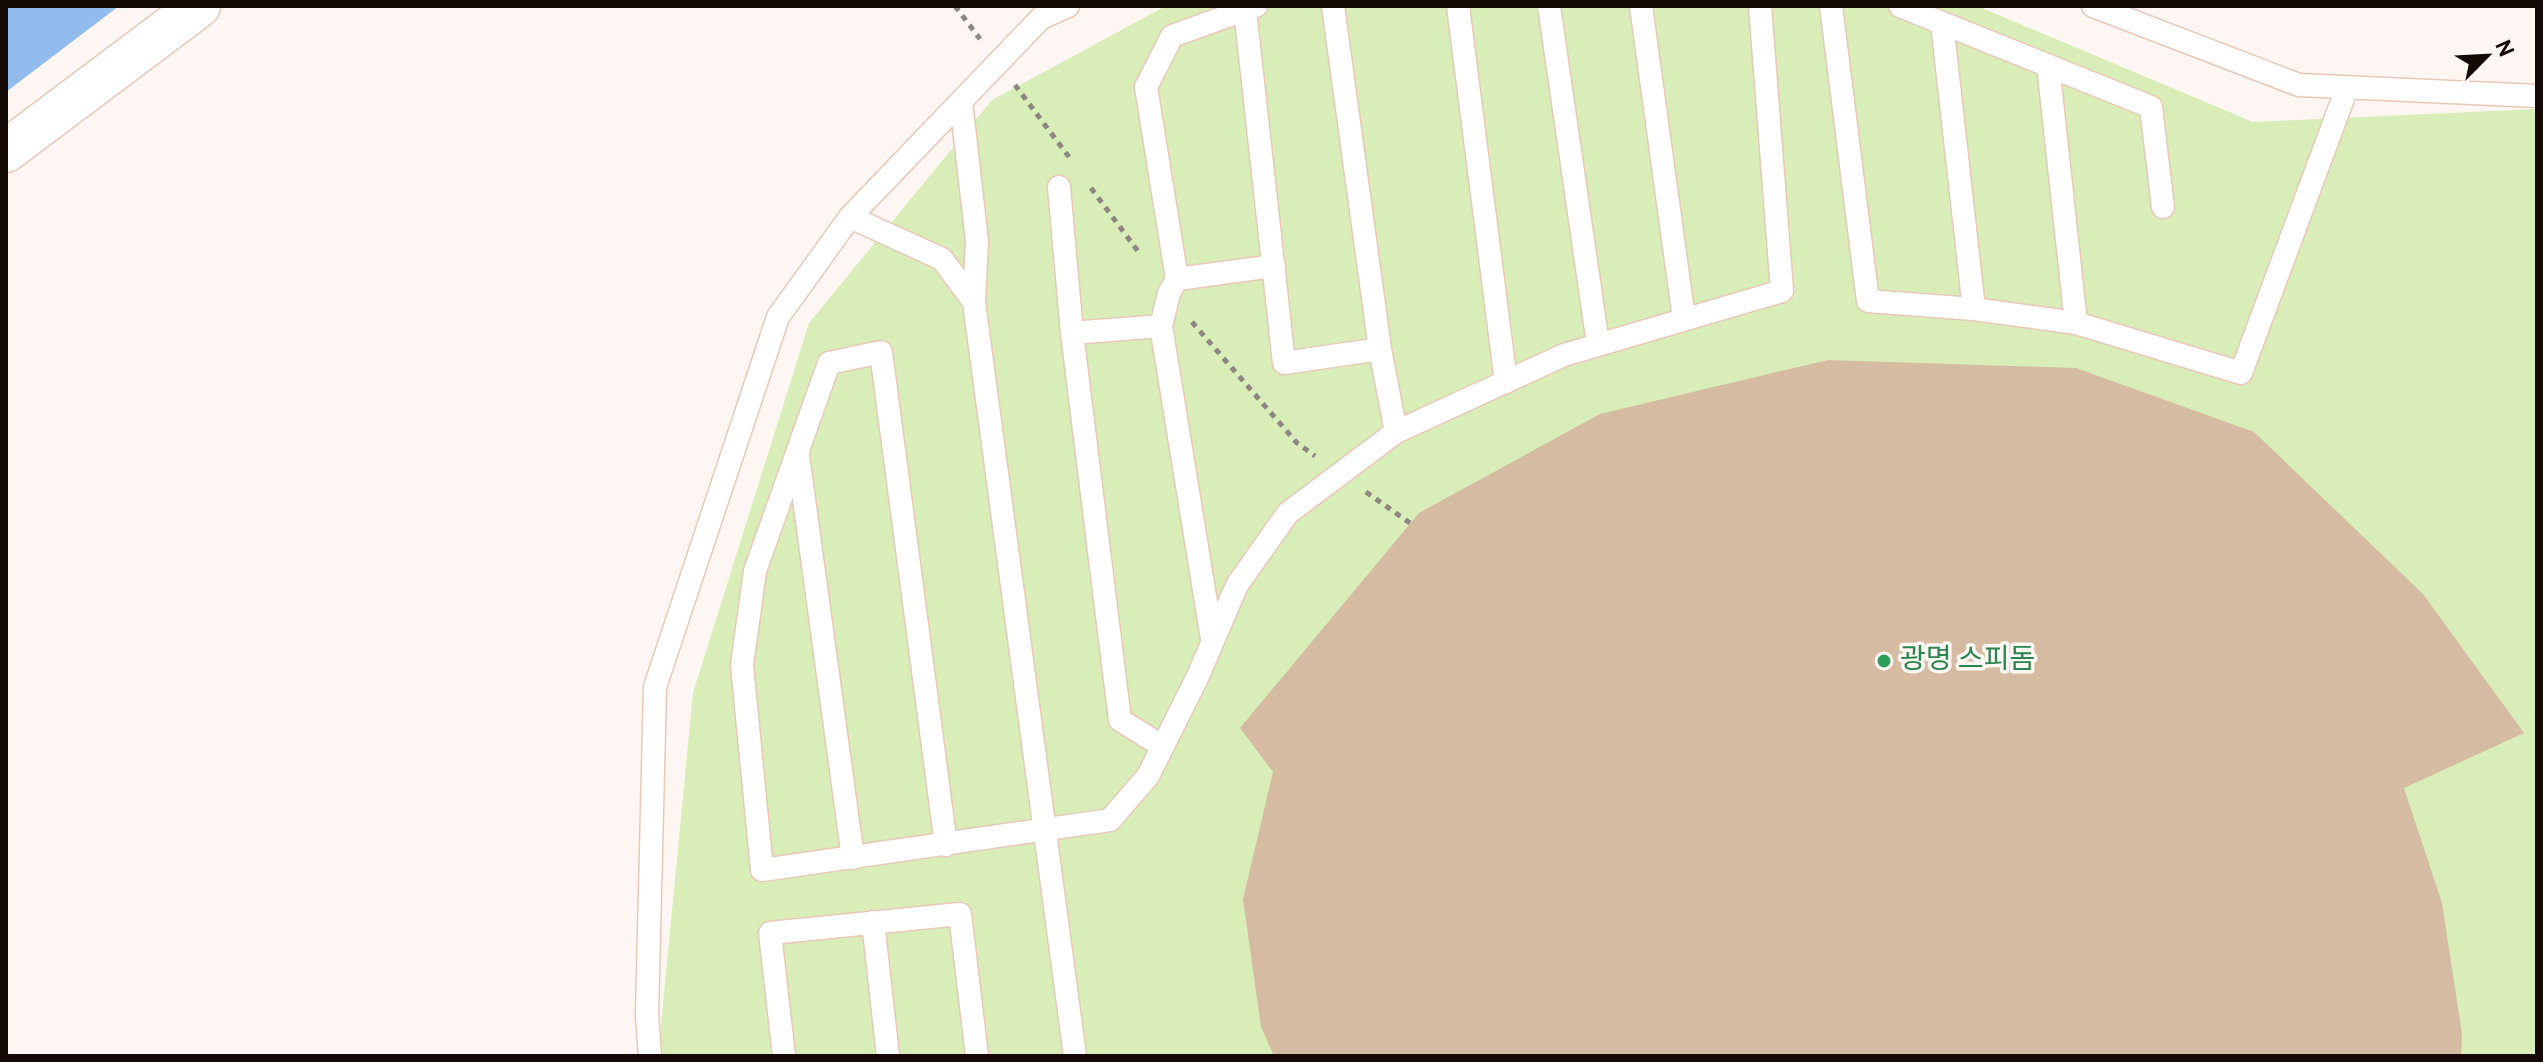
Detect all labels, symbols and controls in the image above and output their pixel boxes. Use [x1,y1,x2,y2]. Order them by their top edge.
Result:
north arrow [2447,16,2527,96]
text: N [2487,36,2519,62]
place label: 광명 스피돔 [1900,643,2035,679]
marker: 광명 스피돔 [1875,652,1893,670]

